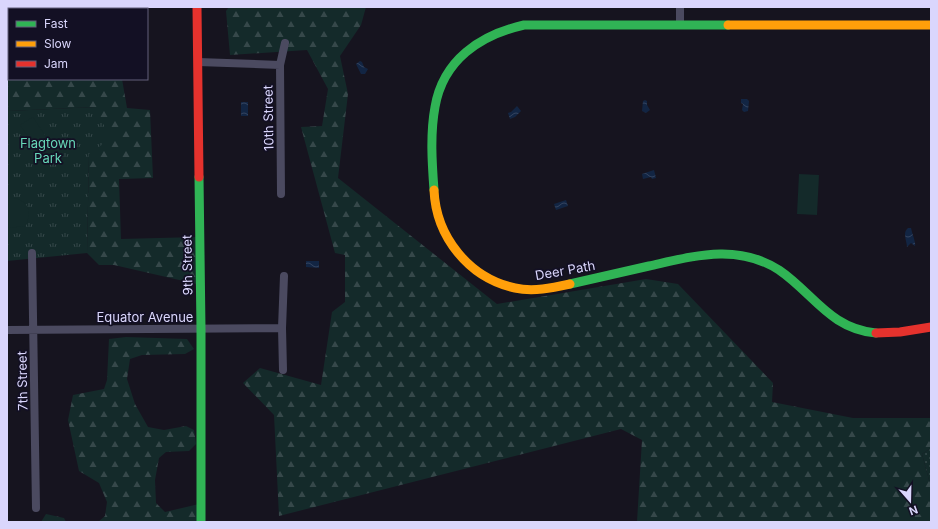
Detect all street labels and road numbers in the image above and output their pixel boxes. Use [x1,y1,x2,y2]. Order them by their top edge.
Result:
street label: 10th Street [259,85,277,151]
street label: 9th Street [178,235,196,295]
street label: Deer Path [534,257,596,283]
street label: Equator Avenue [97,309,193,325]
street label: 7th Street [13,351,31,411]

